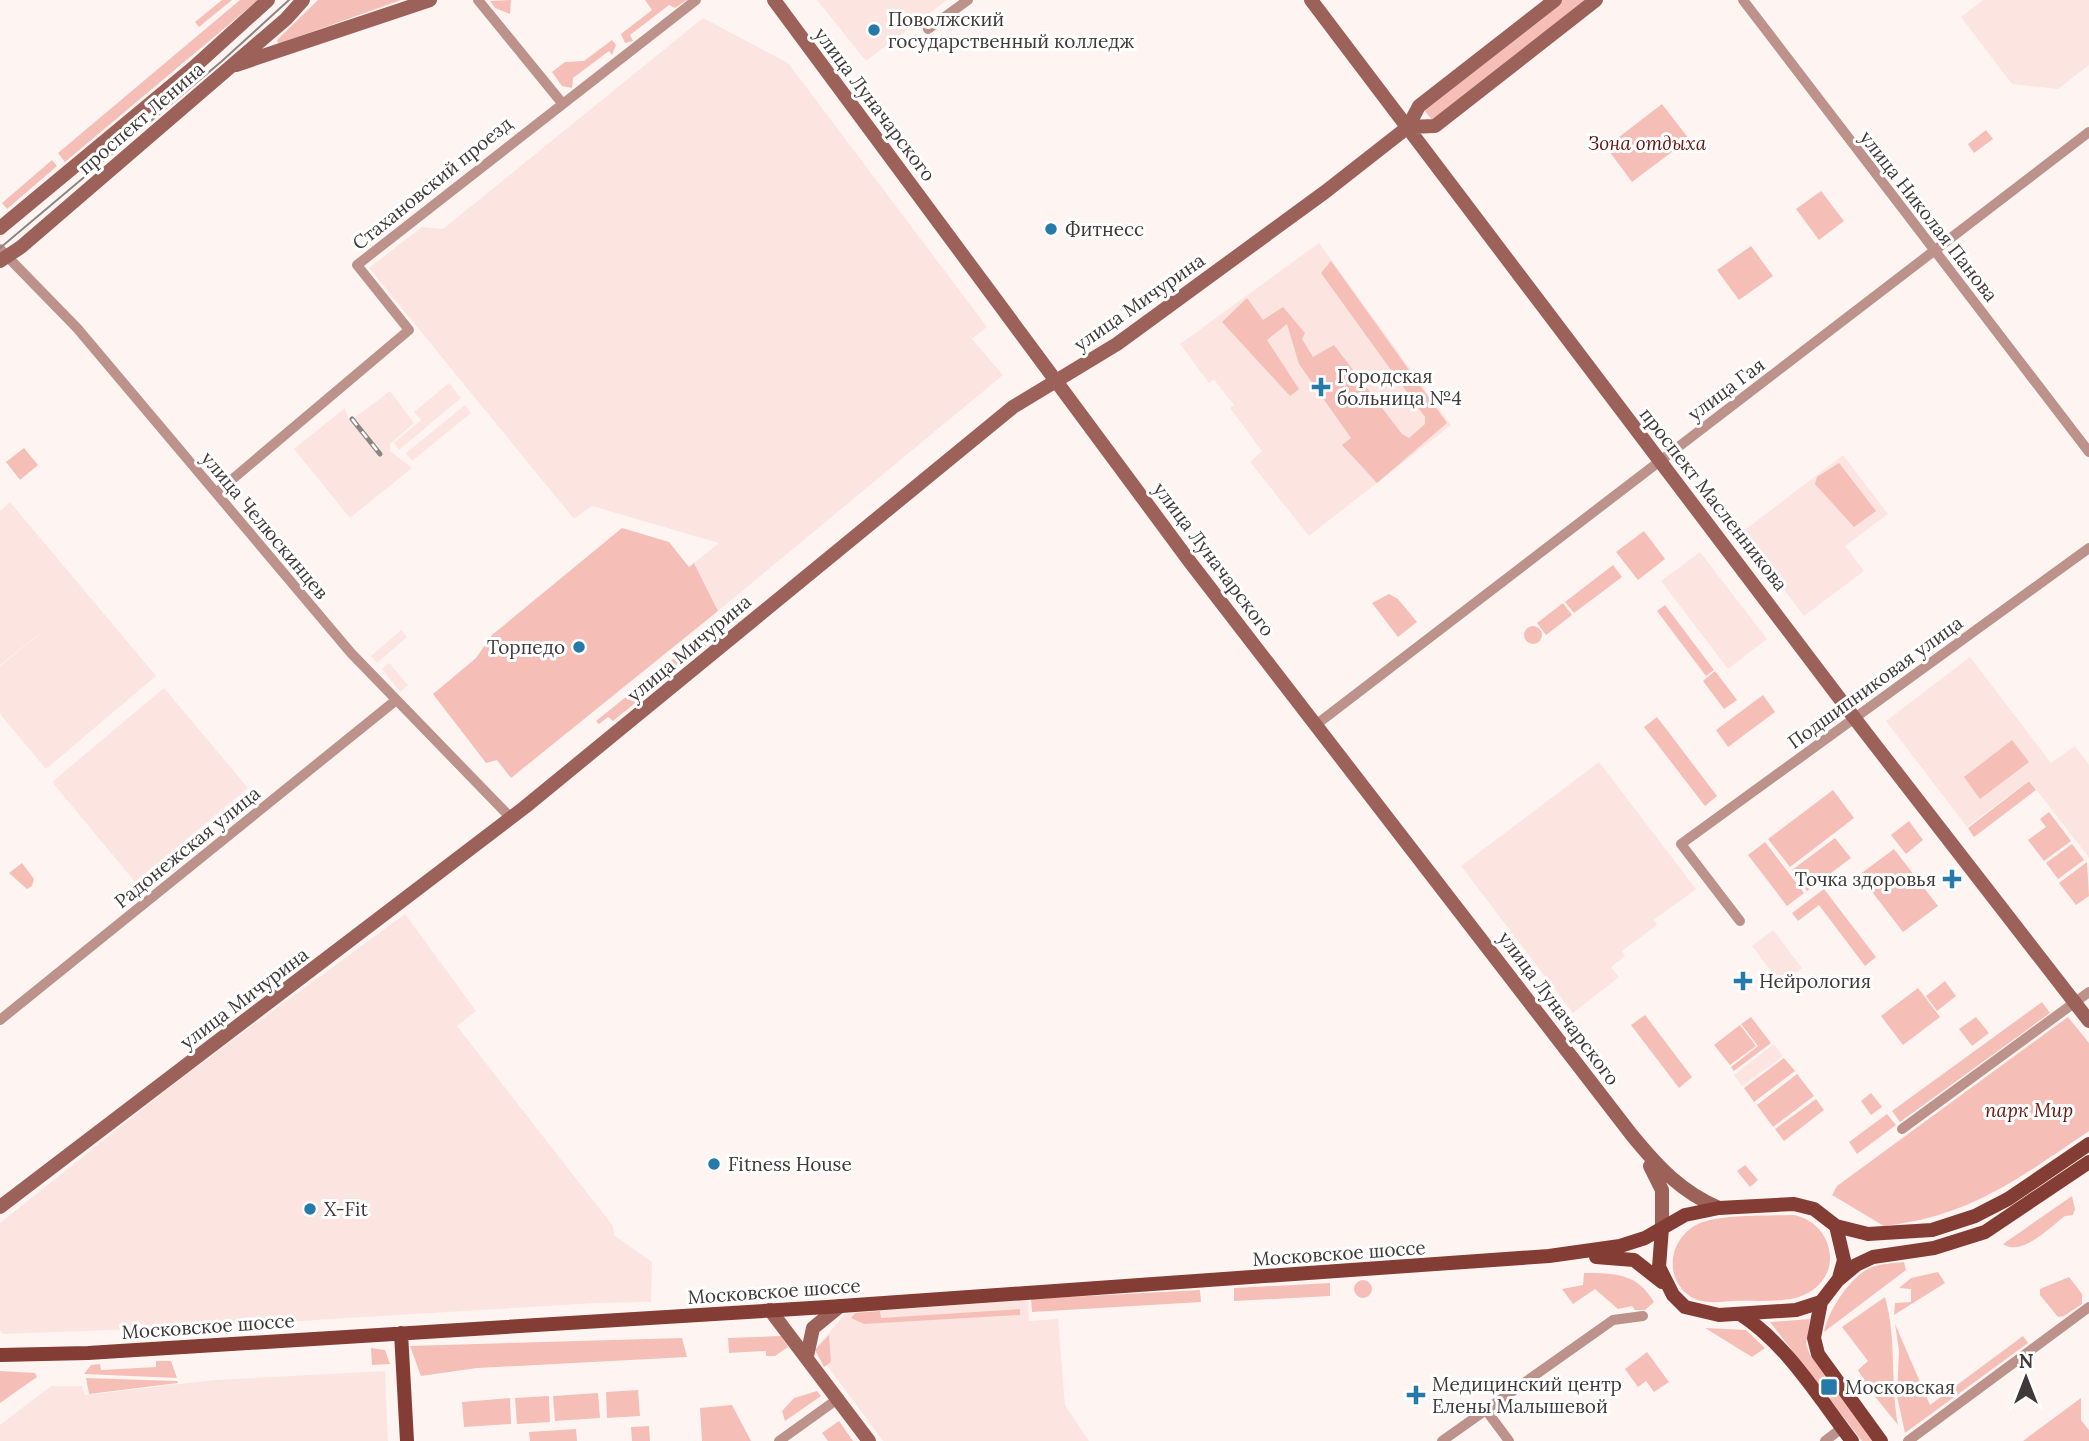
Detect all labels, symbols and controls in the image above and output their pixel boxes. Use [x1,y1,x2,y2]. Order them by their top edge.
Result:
place label: Поволжский государственный колледж [888,7,1134,53]
street label: улица Луначарского [809,22,941,186]
marker: Поволжский государственный колледж [866,22,882,38]
street label: проспект Ленина [73,57,209,179]
street label: Стахановский проезд [347,111,517,255]
street label: улица Николая Панова [1855,126,2003,306]
park label: Зона отдыха [1588,131,1707,155]
place label: Фитнесс [1065,217,1144,241]
marker: Фитнесс [1043,221,1059,237]
street label: улица Мичурина [1069,248,1209,356]
street label: улица Гая [1683,352,1769,426]
place label: Городская больница №4 [1337,364,1462,410]
marker: Городская больница №4 [1311,377,1331,397]
street label: проспект Масленникова [1635,402,1793,596]
street label: улица Челюскинцев [196,446,334,604]
street label: улица Луначарского [1148,477,1280,641]
street label: улица Мичурина [622,589,756,707]
street label: Подшипниковая улица [1783,610,1967,754]
place label: Торпедо [487,635,565,659]
marker: Торпедо [571,639,587,655]
street label: Радонежская улица [109,781,265,913]
place label: Точка здоровья [1795,867,1936,891]
marker: Точка здоровья [1942,869,1962,889]
street label: улица Луначарского [1493,926,1625,1090]
street label: улица Мичурина [175,942,313,1054]
place label: Нейрология [1759,969,1871,993]
marker: Нейрология [1733,971,1753,991]
park label: парк Мир [1985,1098,2073,1122]
place label: Fitness House [728,1152,852,1176]
marker: Fitness House [706,1156,722,1172]
place label: X-Fit [324,1197,369,1221]
marker: X-Fit [302,1201,318,1217]
street label: Московское шоссе [1252,1235,1426,1271]
street label: Московское шоссе [687,1273,861,1309]
street label: Московское шоссе [121,1308,295,1344]
north arrow [1991,1343,2061,1413]
text: N [2019,1349,2034,1373]
place label: Медицинский центр Елены Малышевой [1432,1372,1622,1418]
place label: Московская [1845,1375,1955,1399]
marker: Московская [1819,1377,1839,1397]
marker: Медицинский центр Елены Малышевой [1406,1385,1426,1405]

